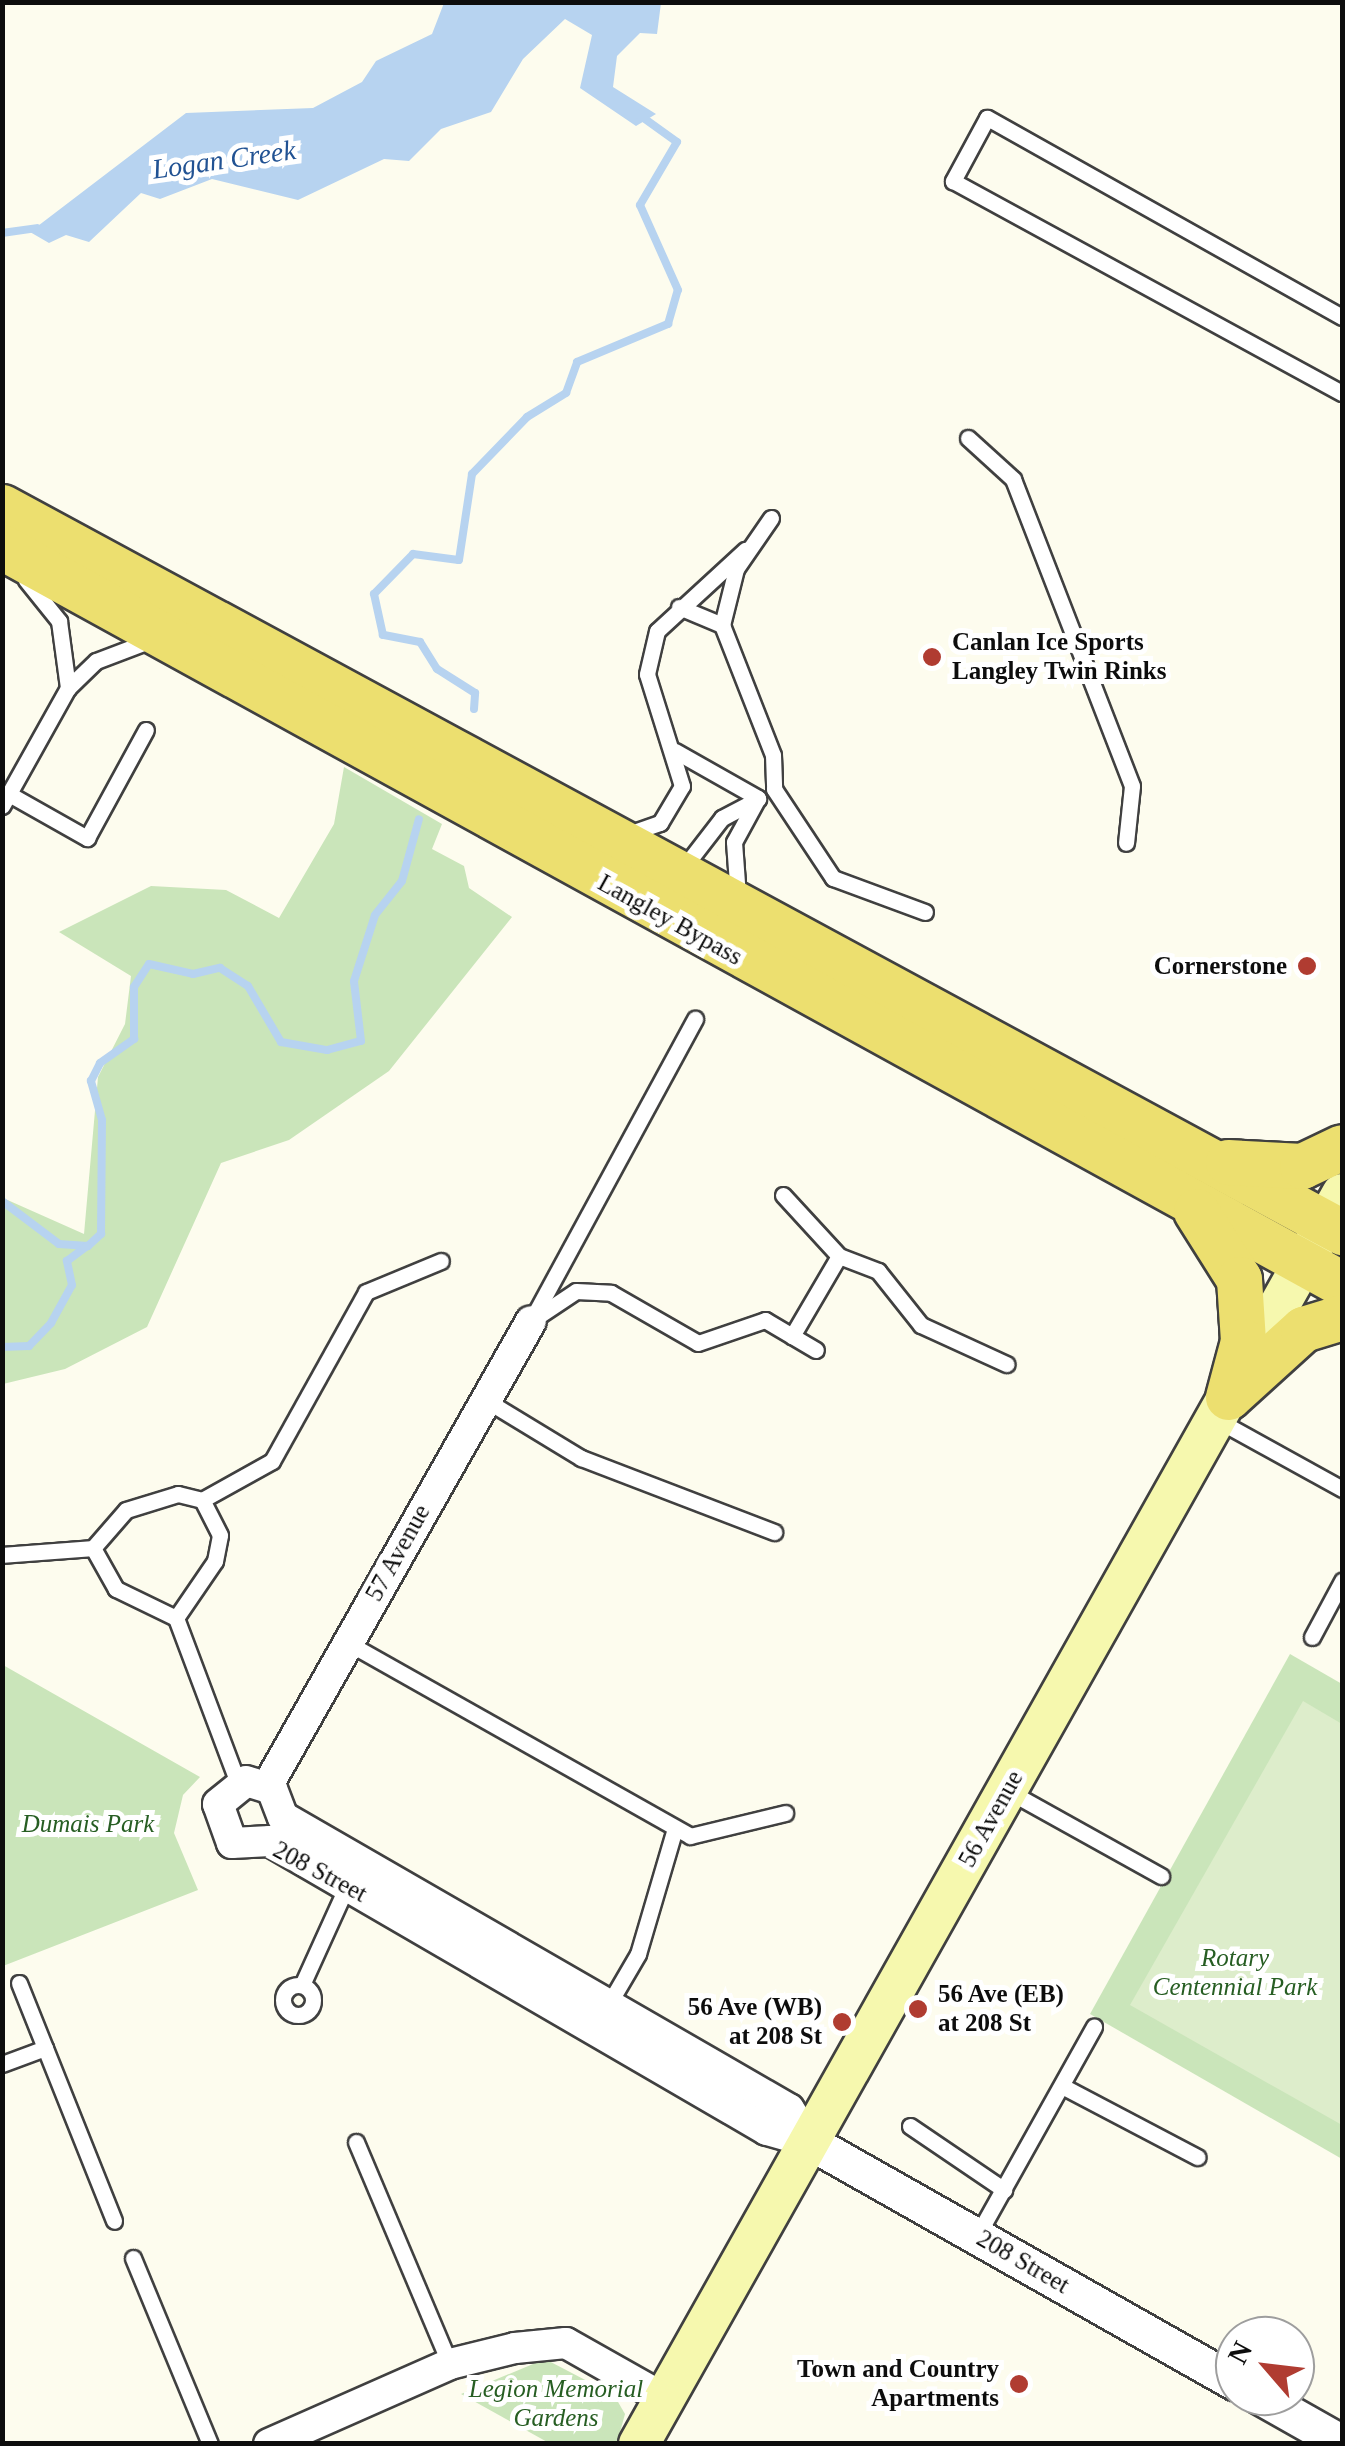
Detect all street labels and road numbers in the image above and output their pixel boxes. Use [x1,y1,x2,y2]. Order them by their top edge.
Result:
street label: Langley Bypass [593,868,747,972]
street label: 57 Avenue [359,1499,437,1607]
street label: 56 Avenue [952,1765,1030,1873]
street label: 208 Street [268,1835,372,1909]
street label: 208 Street [971,2223,1075,2301]

